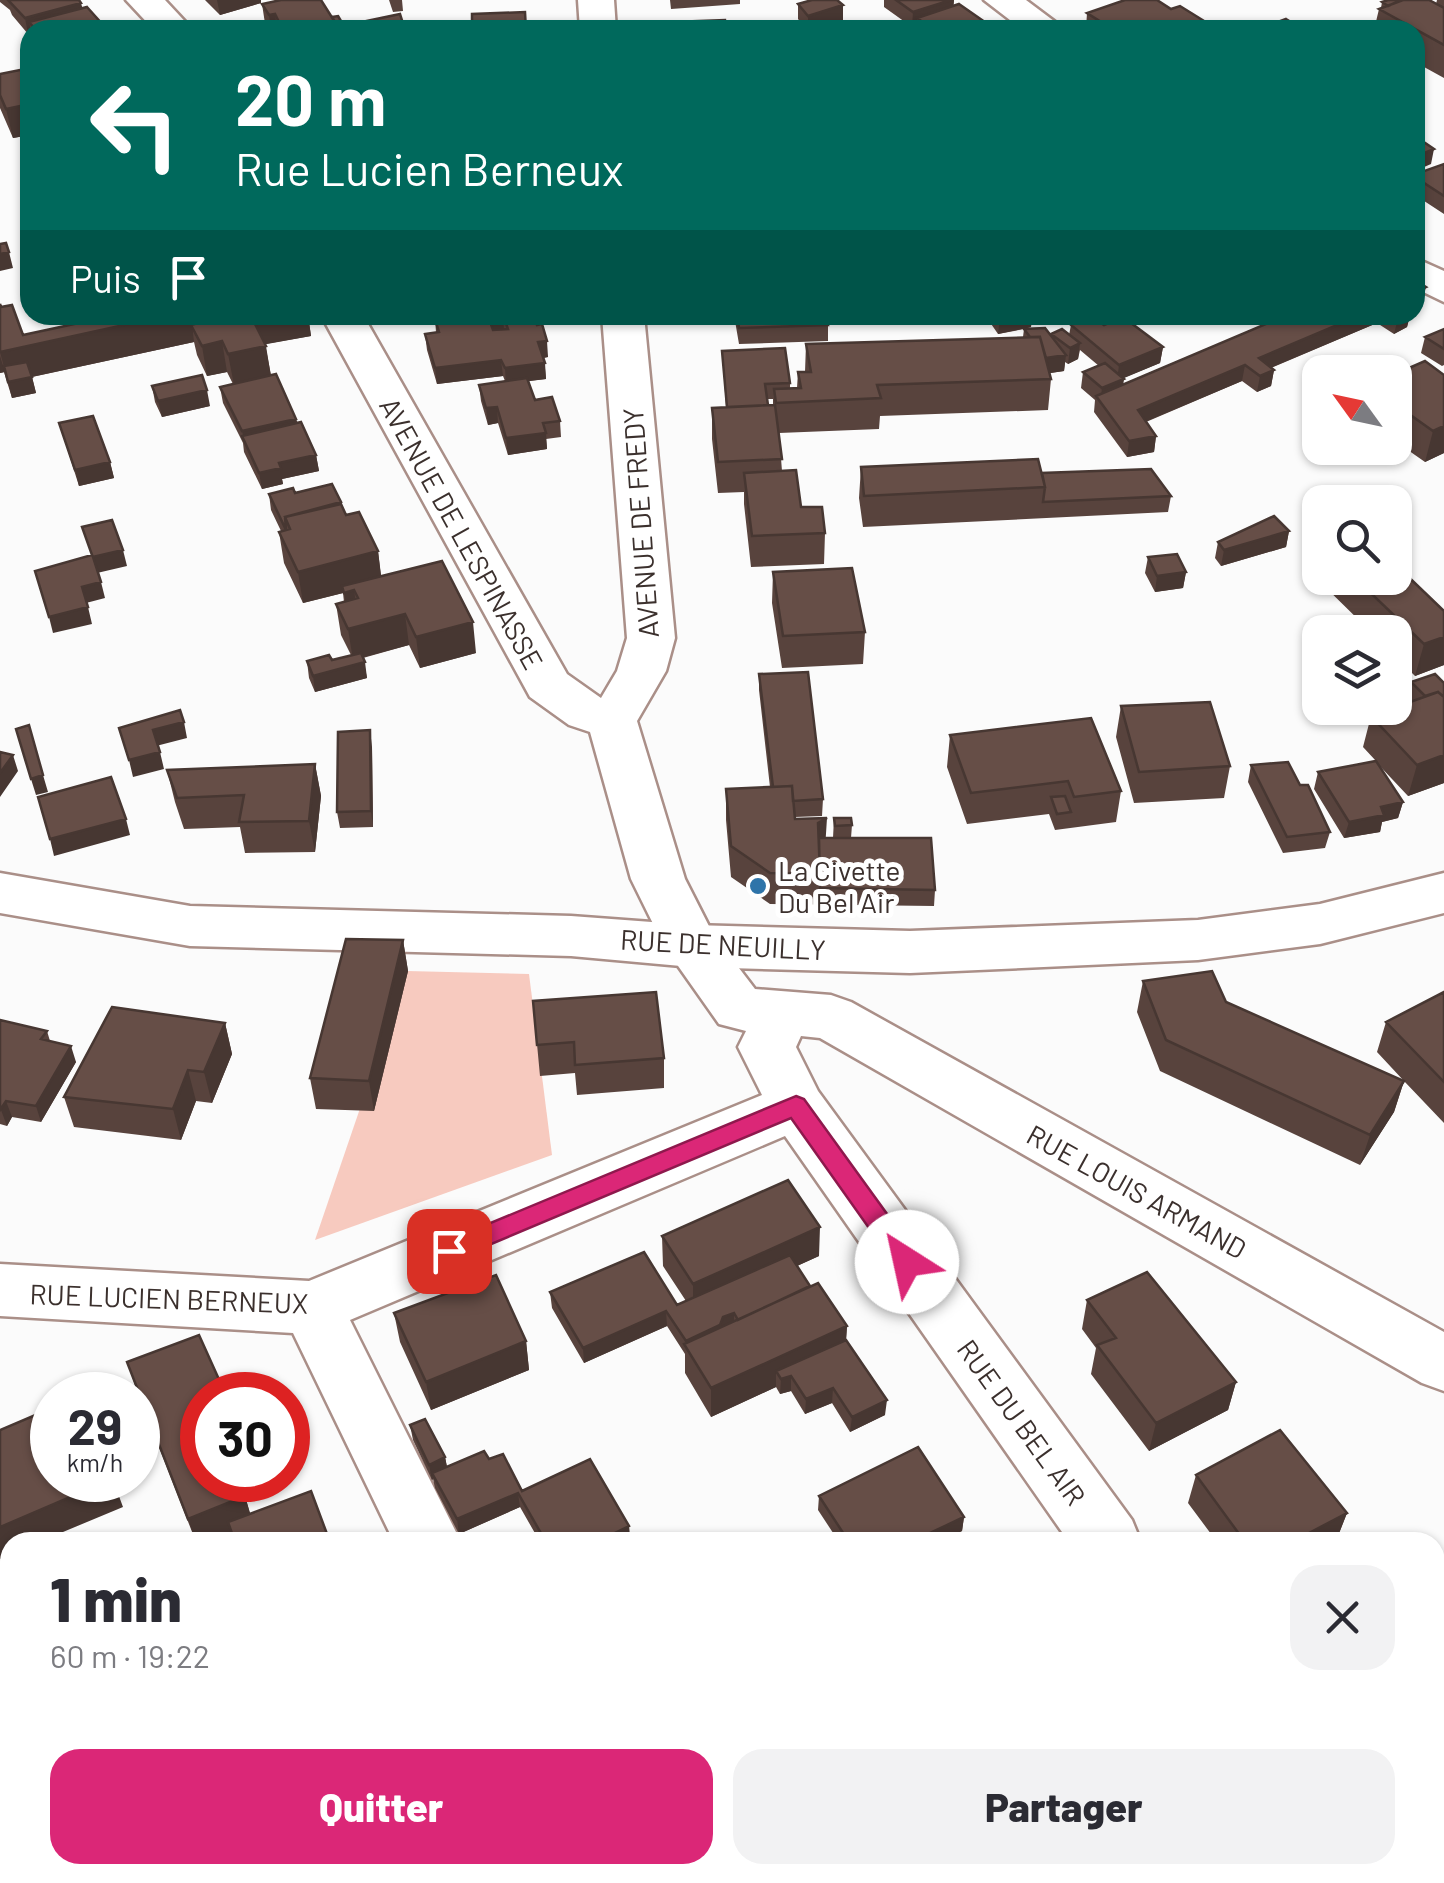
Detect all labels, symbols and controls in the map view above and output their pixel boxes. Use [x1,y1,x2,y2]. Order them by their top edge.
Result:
text: 20 m [235,56,387,140]
icon: left [70,60,200,190]
text: Rue Lucien Berneux [235,141,624,195]
icon: arrive [161,250,216,305]
text: Puis [70,255,141,301]
north arrow [1302,355,1412,465]
map controls [1302,355,1412,725]
street label: AVENUE DE LESPINASSE [373,391,551,675]
street label: AVENUE DE FREDY [615,407,665,639]
button: search [1302,485,1412,595]
button: layers [1302,615,1412,725]
place label: La Civette Du Bel Air [778,853,900,919]
marker: La Civette Du Bel Air [747,875,769,897]
street label: RUE DE NEUILLY [619,922,827,966]
street label: RUE LOUIS ARMAND [1021,1117,1253,1265]
pin [407,1209,492,1294]
position arrow [855,1210,959,1314]
icon: arrive [422,1224,477,1279]
street label: RUE LUCIEN BERNEUX [29,1276,309,1320]
street label: RUE DU BEL AIR [951,1333,1093,1511]
speed limit sign: 30 [180,1372,310,1502]
text: 29 [68,1395,122,1455]
text: km/h [67,1447,123,1477]
text: 1 min [50,1562,182,1634]
button: close [1290,1565,1395,1670]
text: 60 m · 19:22 [50,1636,210,1674]
button: Quitter [50,1749,713,1864]
button: Partager [733,1749,1395,1864]

